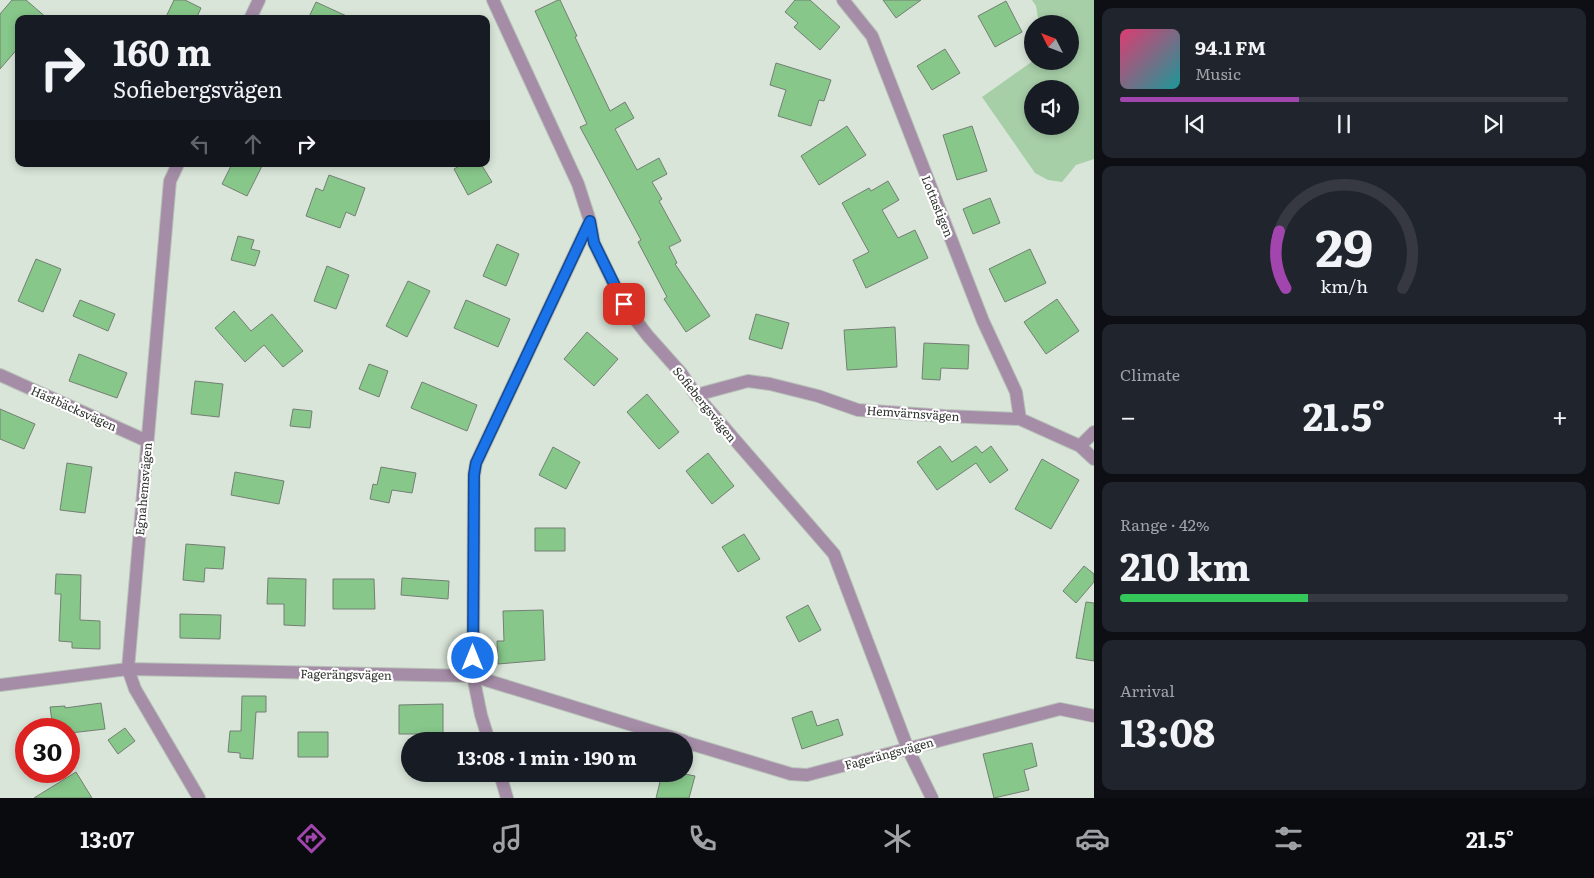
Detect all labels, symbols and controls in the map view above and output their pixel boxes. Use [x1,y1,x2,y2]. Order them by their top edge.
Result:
north arrow [1024,15,1079,70]
map controls [1024,15,1079,135]
text: 160 m [113,25,211,77]
text: 94.1 FM [1195,33,1266,61]
icon: right [30,35,95,100]
text: Music [1195,61,1241,85]
text: Sofiebergsvägen [113,72,283,105]
button: sound [1024,80,1079,135]
icon: previous [1181,110,1209,138]
icon: pause [1330,110,1358,138]
icon: next [1479,110,1507,138]
icon: left [186,130,214,158]
icon: ahead [239,130,267,158]
icon: right [292,130,320,158]
street label: Lottastigen [917,172,959,240]
text: 29 [1315,206,1373,283]
text: km/h [1320,272,1368,299]
pin [603,283,645,325]
icon: arrive [610,290,638,318]
street label: Sofiebergsvägen [669,362,741,446]
text: Climate [1120,362,1180,386]
street label: Hästbäcksvägen [28,381,120,435]
text: 21.5° [1303,386,1385,443]
text: − [1120,394,1136,436]
text: + [1552,394,1568,436]
street label: Hemvärnsvägen [866,401,960,425]
street label: Egnahemsvägen [130,442,156,536]
text: Range · 42% [1120,512,1210,536]
text: 210 km [1120,536,1250,593]
position arrow [446,631,498,683]
street label: Fagerängsvägen [300,664,392,684]
text: Arrival [1120,678,1175,702]
text: 13:08 [1120,702,1215,759]
speed limit sign: 30 [15,718,80,783]
street label: Fagerängsvägen [842,732,936,774]
text: 13:08 · 1 min · 190 m [457,743,637,771]
icon: directions [294,821,329,856]
icon: music [490,821,525,856]
icon: phone [685,821,720,856]
icon: climate [880,821,915,856]
icon: car [1075,821,1110,856]
icon: filters [1271,821,1306,856]
text: 13:07 [80,822,134,855]
text: 21.5° [1466,822,1514,855]

